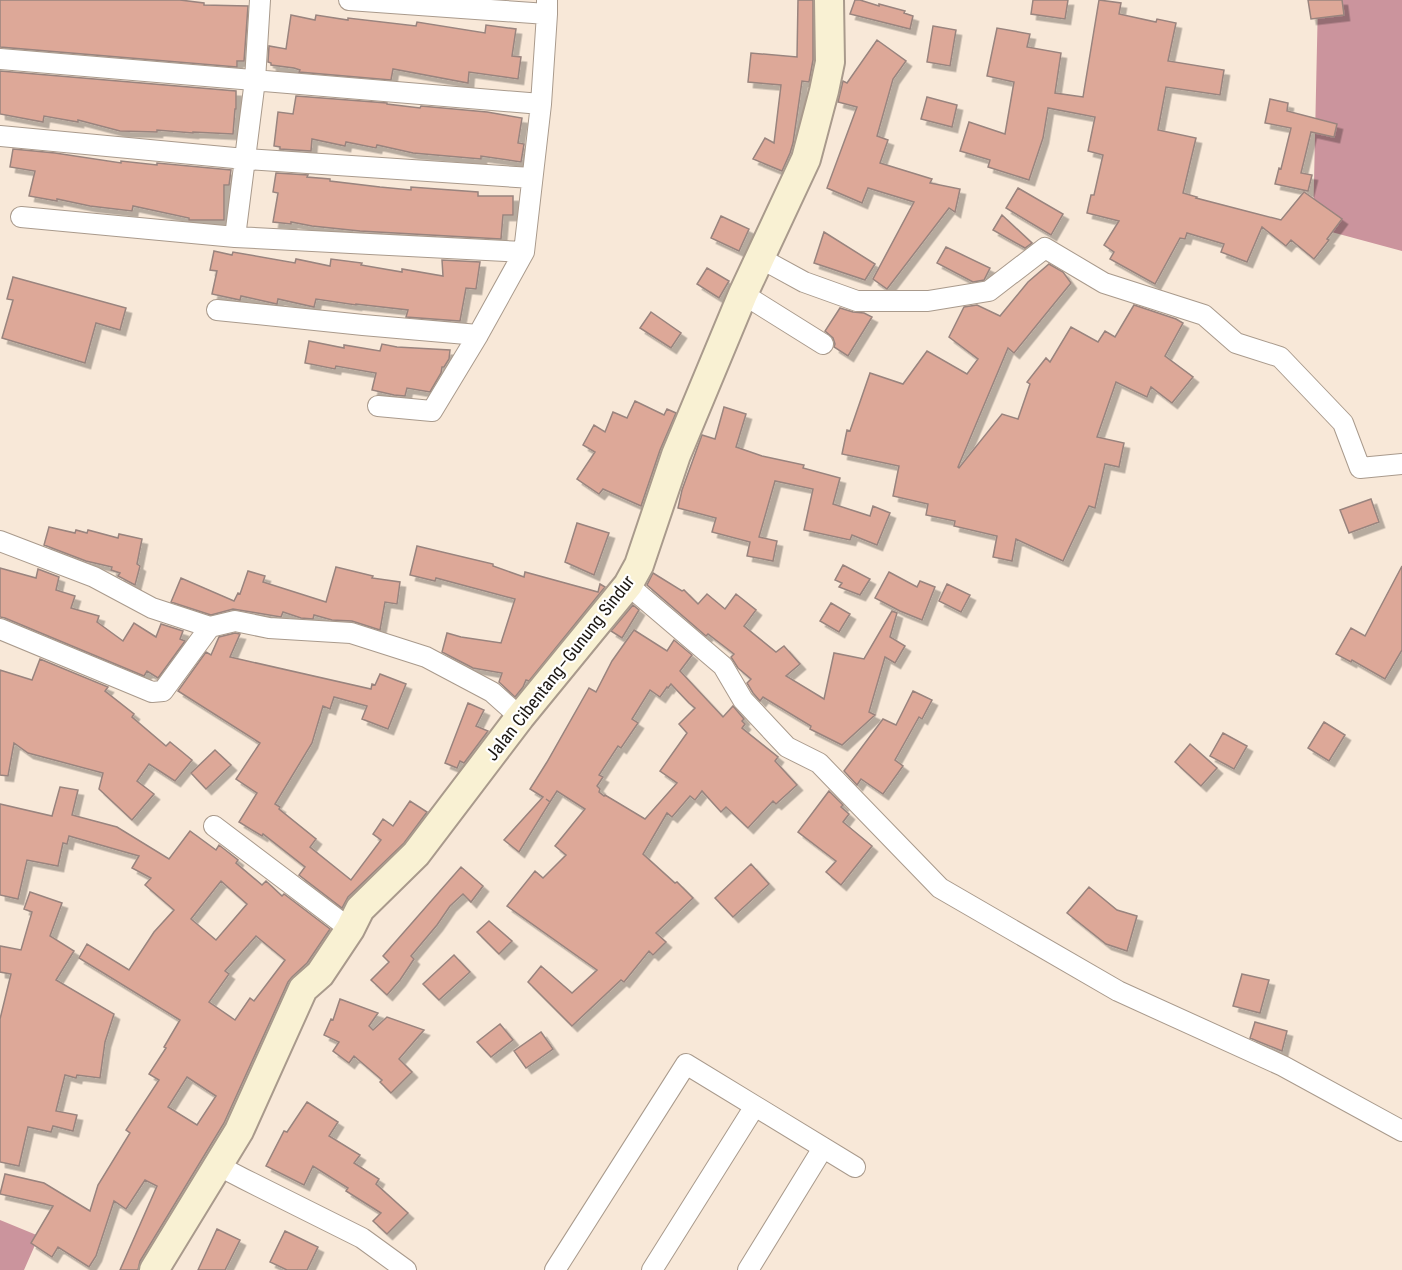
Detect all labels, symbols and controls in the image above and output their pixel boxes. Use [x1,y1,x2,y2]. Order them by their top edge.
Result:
street label: Jalan Cibentang–Gunung Sindur [481,571,639,764]

